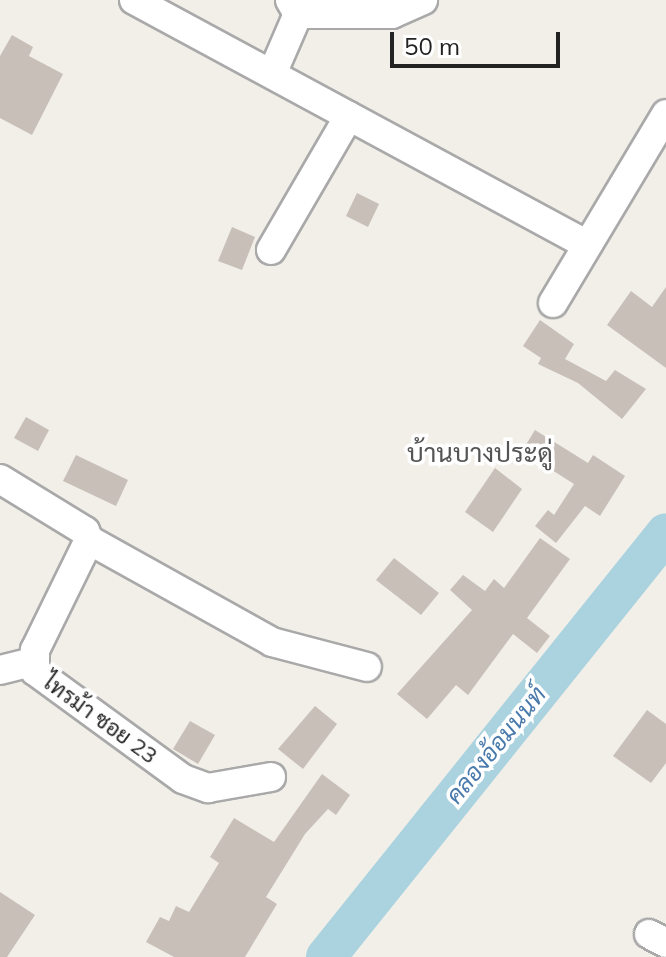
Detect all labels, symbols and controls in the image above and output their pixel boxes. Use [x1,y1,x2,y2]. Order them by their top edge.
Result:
scale bar [394,16,564,66]
text: 50 m [404,31,460,61]
district label: บ้านบางประดู่ [407,437,553,469]
street label: ไทรม้า ซอย 23 [38,669,162,769]
water label: คลองอ้อมนนท์ [440,681,552,809]

